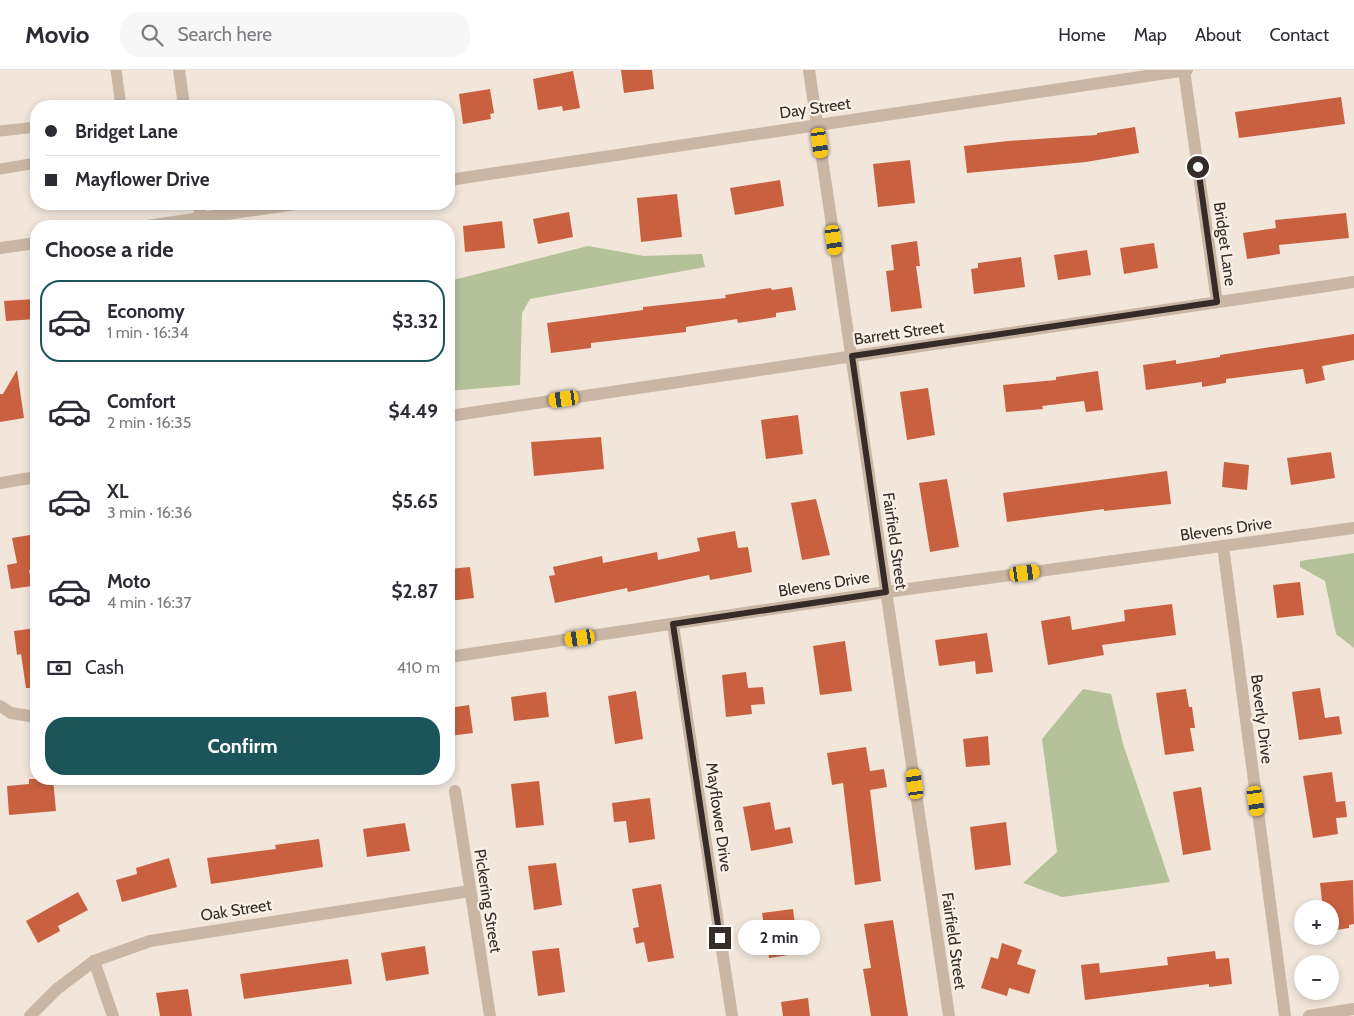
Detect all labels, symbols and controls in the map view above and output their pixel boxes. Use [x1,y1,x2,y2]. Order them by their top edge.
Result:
search box [120,12,470,57]
text: Movio [25,20,90,49]
icon: search [138,21,166,49]
text: Search here [178,23,272,46]
text: Home [1058,24,1106,46]
text: Map [1134,24,1167,46]
text: About [1195,24,1241,46]
text: Contact [1269,24,1329,46]
street label: Day Street [778,94,852,122]
text: Bridget Lane [75,120,178,143]
car [810,127,829,159]
route start [1187,156,1209,178]
text: Mayflower Drive [75,168,209,191]
street label: Bridget Lane [1210,201,1240,287]
car [824,224,843,256]
text: Choose a ride [45,236,174,263]
icon: car [47,299,92,344]
text: Economy [107,300,185,323]
text: $3.32 [392,310,438,333]
street label: Barrett Street [853,317,946,349]
text: 1 min · 16:34 [107,323,189,342]
icon: car [47,389,92,434]
car [548,389,579,409]
text: Comfort [107,390,176,413]
text: $4.49 [388,400,438,423]
text: 2 min · 16:35 [107,413,191,432]
icon: car [47,479,92,524]
text: XL [107,480,128,503]
text: $5.65 [392,490,438,513]
street label: Fairfield Street [879,491,911,591]
text: 3 min · 16:36 [107,503,192,522]
street label: Blevens Drive [1179,513,1273,545]
car [1009,563,1040,583]
street label: Blevens Drive [777,567,871,601]
icon: car [47,569,92,614]
text: Moto [107,570,151,593]
text: $2.87 [392,580,438,603]
text: 4 min · 16:37 [107,593,192,612]
car [564,628,595,648]
icon: cash [45,654,73,682]
text: Cash [85,656,124,679]
text: 410 m [397,658,440,677]
street label: Beverly Drive [1247,673,1277,765]
button: Confirm [45,717,440,775]
street label: Mayflower Drive [702,761,736,873]
car [905,768,924,800]
car [1246,785,1265,817]
street label: Pickering Street [470,848,506,955]
street label: Fairfield Street [938,891,970,991]
street label: Oak Street [199,895,274,925]
map controls [1294,900,1339,1000]
button: + [1294,900,1339,945]
callout: 2 min [738,920,820,956]
route end [709,927,731,949]
text: 2 min [760,928,798,947]
button: − [1294,955,1339,1000]

